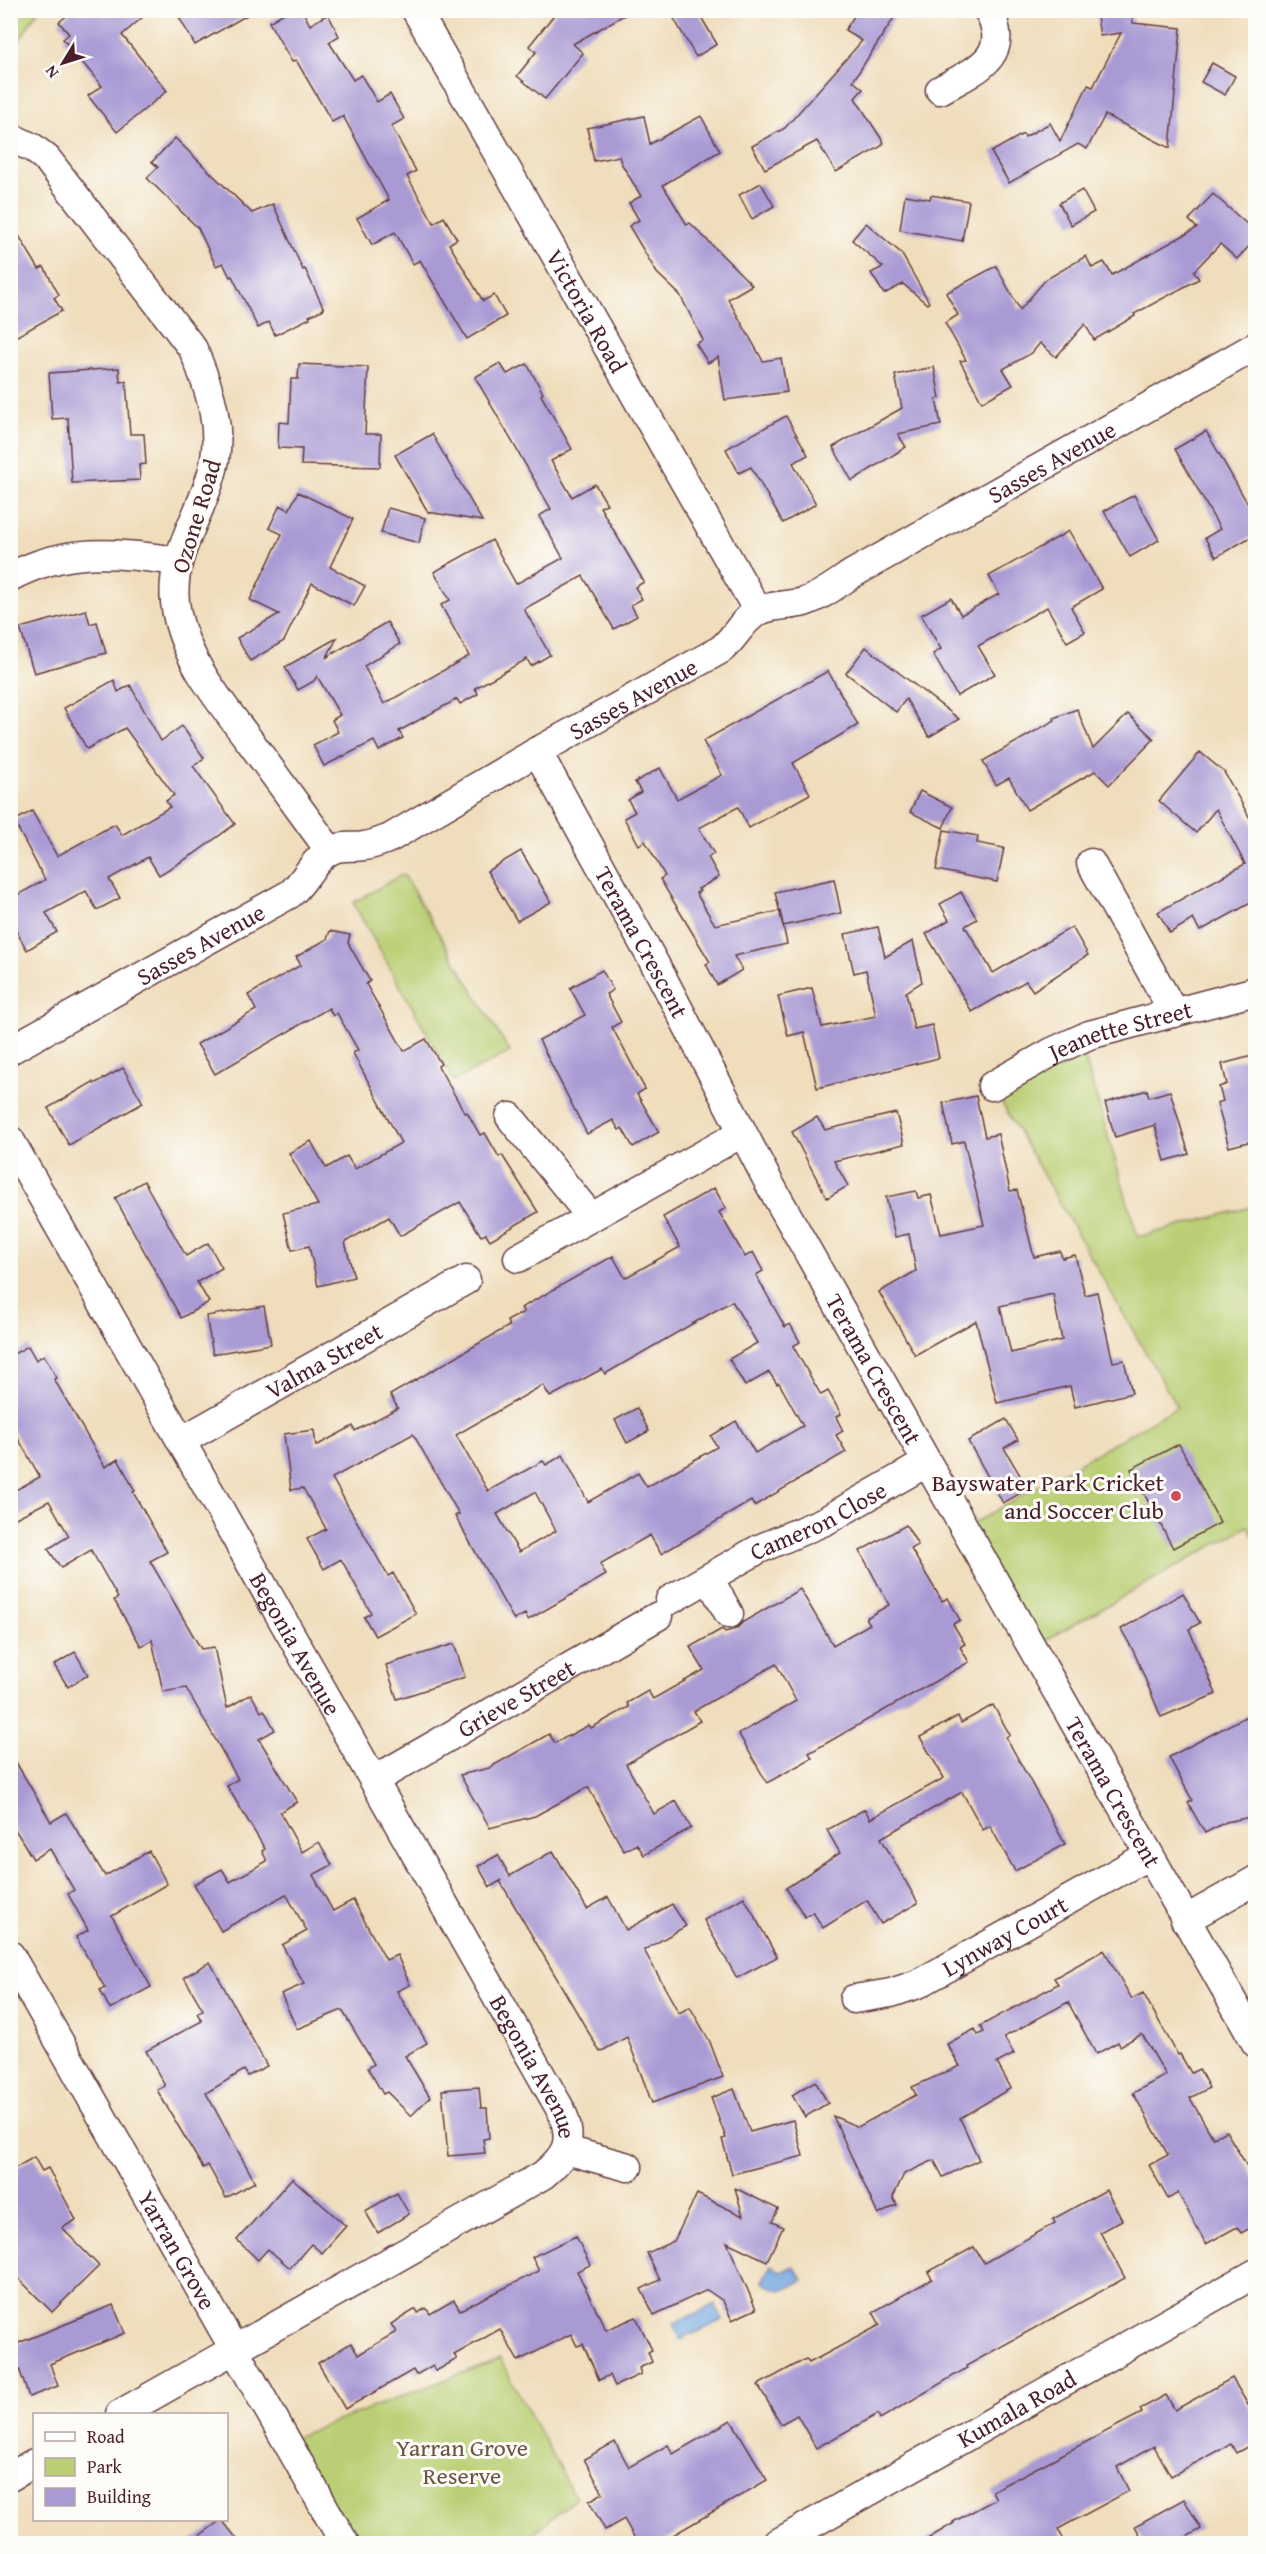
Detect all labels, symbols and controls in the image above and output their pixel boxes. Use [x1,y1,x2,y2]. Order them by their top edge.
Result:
north arrow [33,33,93,93]
text: N [38,60,64,84]
street label: Victoria Road [538,242,636,379]
street label: Sasses Avenue [981,411,1122,512]
street label: Ozone Road [162,454,230,577]
street label: Sasses Avenue [562,649,703,748]
street label: Terama Crescent [586,860,698,1024]
street label: Sasses Avenue [130,894,271,994]
street label: Jeanette Street [1040,991,1196,1070]
street label: Terama Crescent [818,1287,931,1451]
street label: Valma Street [259,1313,389,1407]
place label: Bayswater Park Cricket and Soccer Club [932,1465,1165,1528]
street label: Cameron Close [743,1472,893,1569]
marker: Bayswater Park Cricket and Soccer Club [1169,1489,1183,1503]
street label: Begonia Avenue [241,1565,351,1722]
street label: Grieve Street [451,1650,582,1746]
street label: Terama Crescent [1057,1710,1171,1874]
street label: Lynway Court [935,1886,1074,1985]
street label: Begonia Avenue [481,1988,586,2140]
street label: Yarran Grove [130,2184,225,2316]
street label: Kumala Road [950,2361,1082,2456]
legend [33,2413,228,2521]
text: Road [87,2423,125,2450]
park label: Yarran Grove Reserve [396,2430,528,2493]
text: Park [87,2453,123,2480]
text: Building [87,2483,151,2510]

